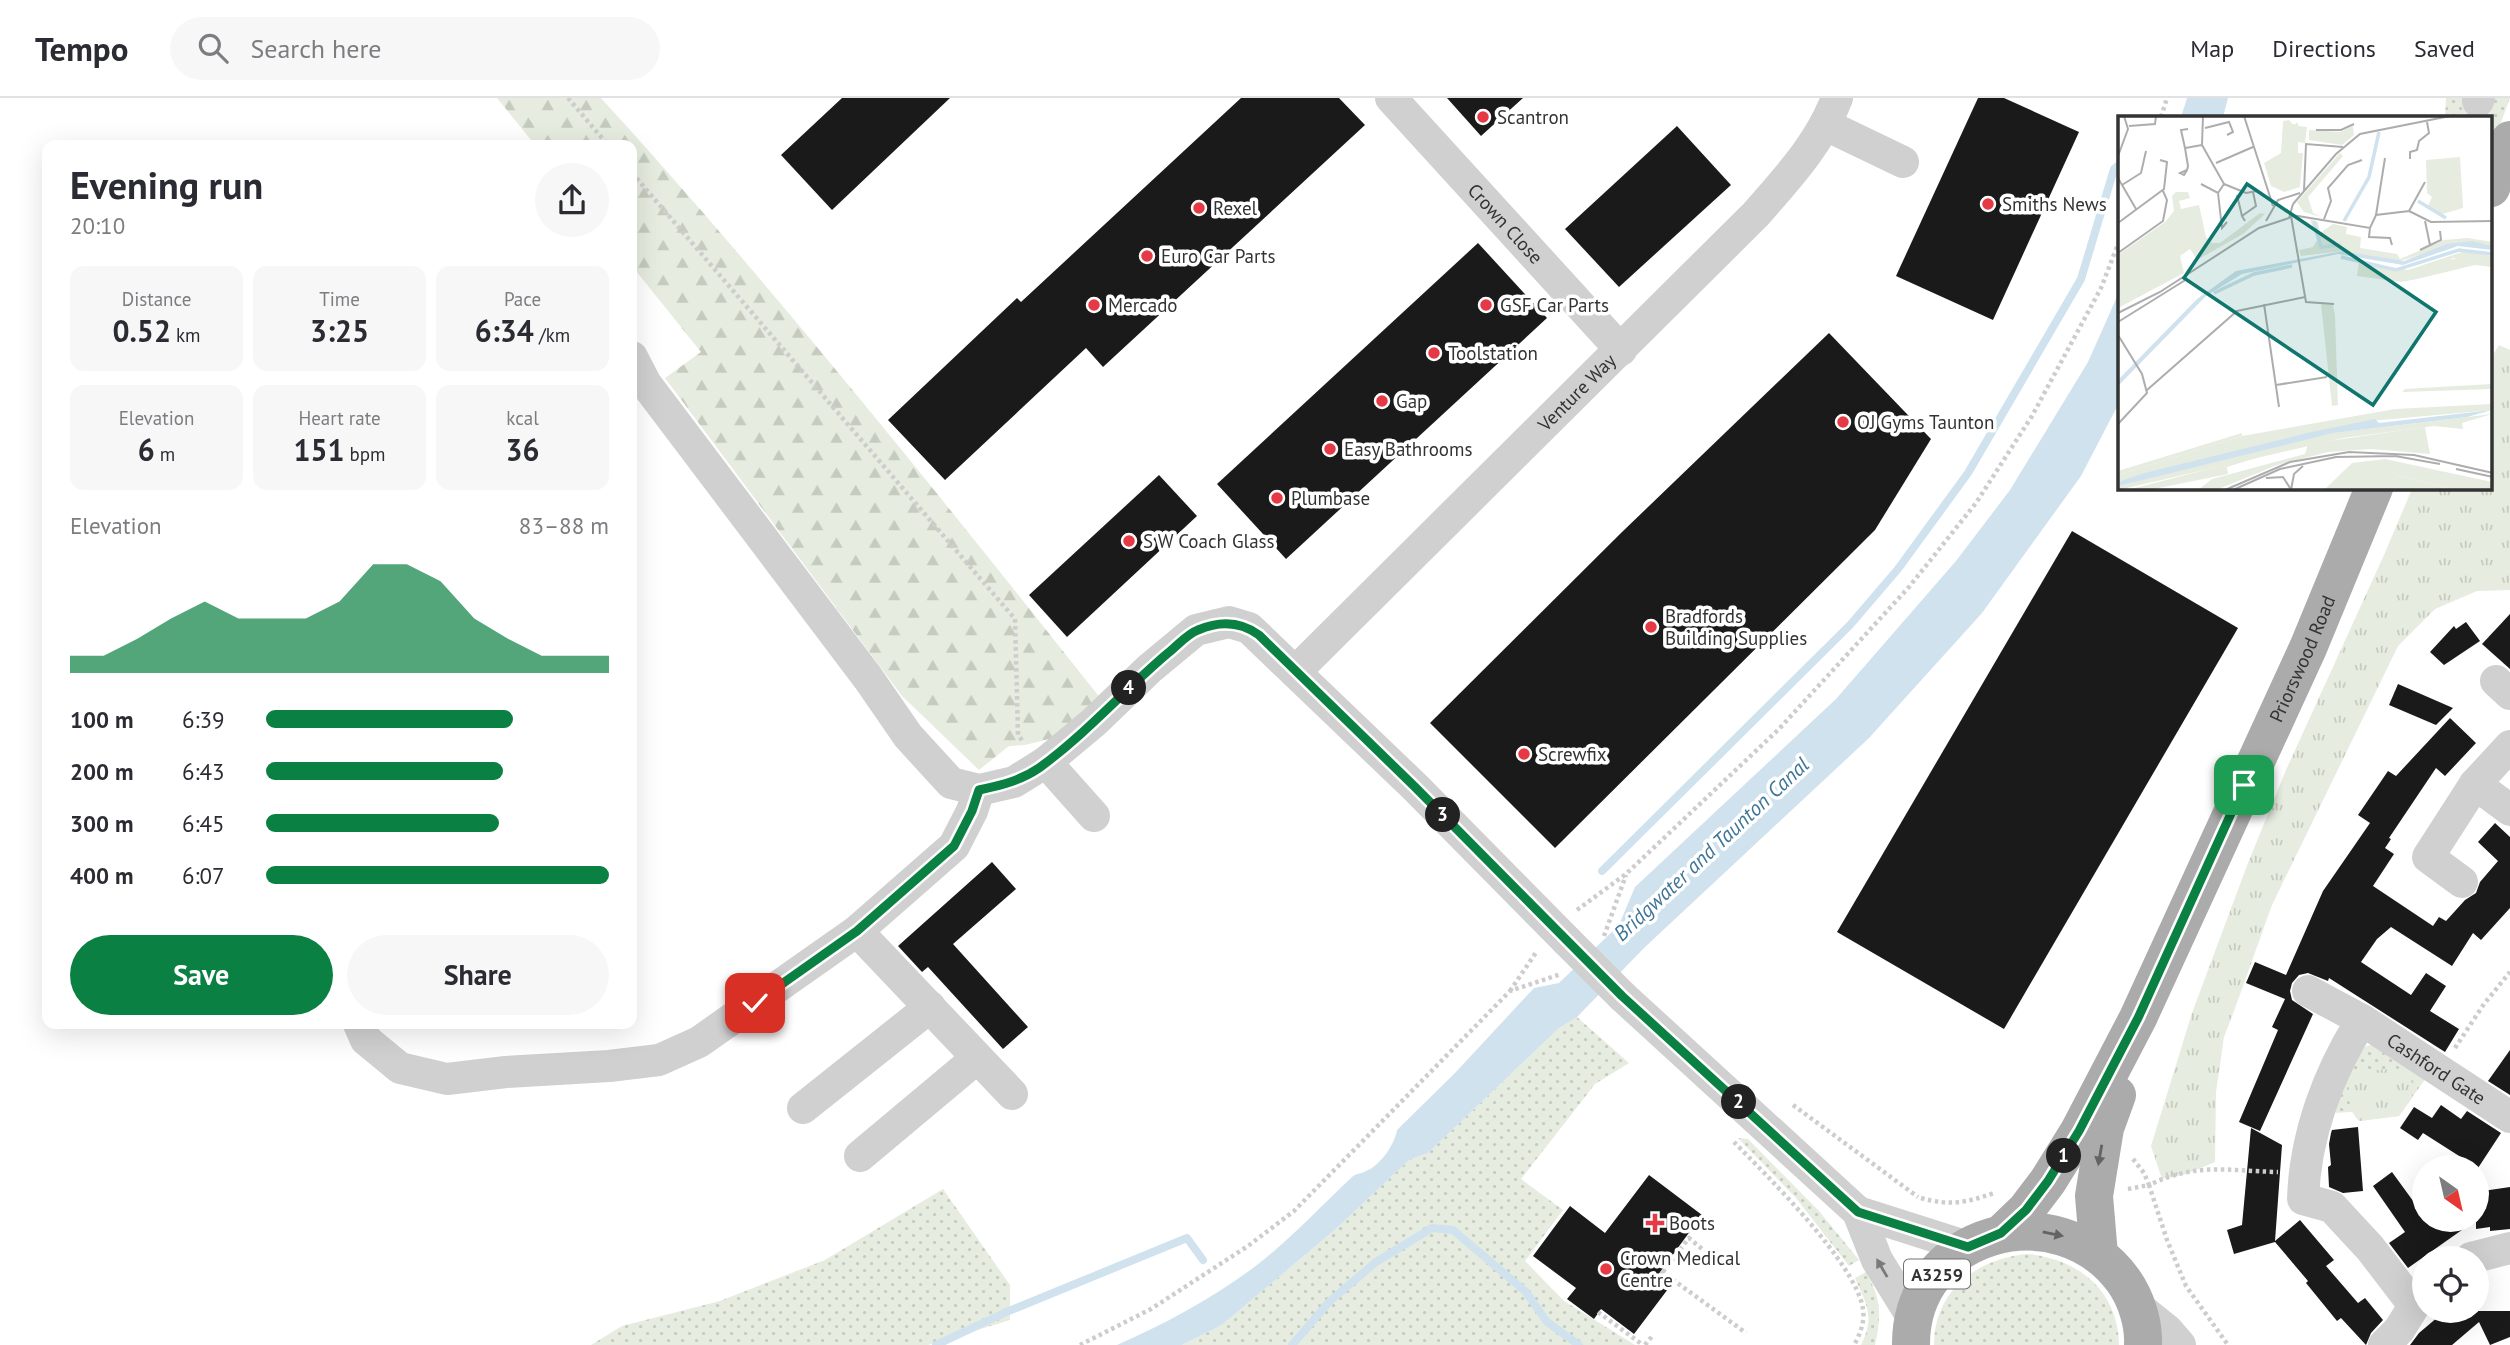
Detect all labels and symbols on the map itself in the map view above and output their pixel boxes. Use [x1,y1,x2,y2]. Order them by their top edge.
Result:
place label: Scantron [1497,105,1569,129]
marker: Scantron [1475,109,1491,125]
inset map [2118,116,2492,490]
street label: Crown Close [1463,178,1548,269]
place label: Smiths News [2002,192,2107,216]
place label: Rexel [1213,196,1258,220]
marker: Smiths News [1980,196,1996,212]
marker: Rexel [1191,200,1207,216]
place label: Euro Car Parts [1161,244,1275,268]
marker: Euro Car Parts [1139,248,1155,264]
place label: Mercado [1108,293,1178,317]
place label: GSF Car Parts [1500,293,1609,317]
marker: Mercado [1086,297,1102,313]
marker: GSF Car Parts [1478,297,1494,313]
place label: Toolstation [1448,341,1538,365]
marker: Toolstation [1426,345,1442,361]
street label: Venture Way [1532,348,1621,437]
place label: Gap [1396,389,1427,413]
marker: Gap [1374,393,1390,409]
place label: OJ Gyms Taunton [1857,410,1994,434]
marker: OJ Gyms Taunton [1835,414,1851,430]
place label: Easy Bathrooms [1344,437,1472,461]
marker: Easy Bathrooms [1322,441,1338,457]
place label: Plumbase [1291,486,1370,510]
marker: Plumbase [1269,490,1285,506]
place label: S W Coach Glass [1143,529,1275,553]
marker: S W Coach Glass [1121,533,1137,549]
street label: Priorswood Road [2264,592,2340,726]
place label: Bradfords Building Supplies [1665,604,1807,650]
marker: Bradfords Building Supplies [1643,619,1659,635]
pin: 4 [1112,670,1146,706]
place label: Screwfix [1538,742,1607,766]
marker: Screwfix [1516,746,1532,762]
water label: Bridgwater and Taunton Canal [1608,751,1815,947]
pin [2214,755,2274,815]
pin: 3 [1426,798,1460,832]
pin [725,973,785,1033]
street label: Cashford Gate [2383,1028,2490,1110]
pin: 2 [1722,1084,1756,1119]
pin: 1 [2046,1138,2082,1174]
one-way arrow [2095,1144,2106,1166]
north arrow [2412,1155,2488,1232]
place label: Boots [1669,1211,1715,1235]
marker: Boots [1647,1215,1663,1231]
one-way arrow [2042,1229,2064,1240]
place label: Crown Medical Centre [1620,1246,1740,1292]
one-way arrow [1876,1258,1888,1277]
road number: A3259 [1904,1260,1970,1288]
marker: Crown Medical Centre [1598,1261,1614,1277]

